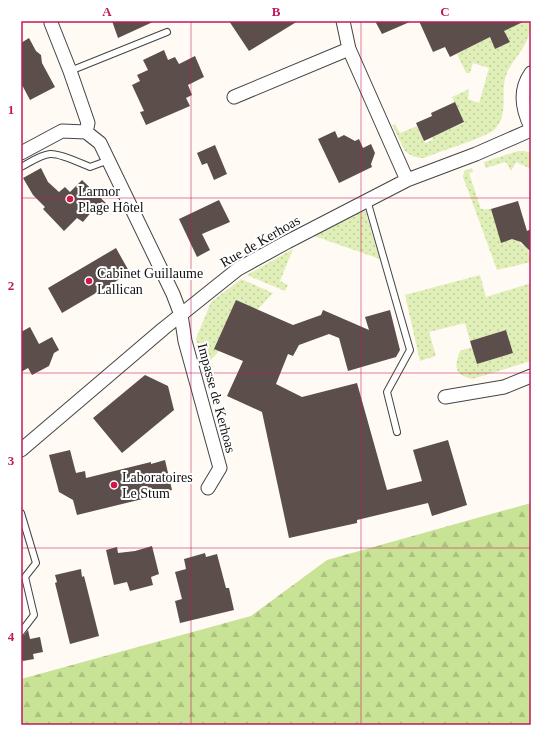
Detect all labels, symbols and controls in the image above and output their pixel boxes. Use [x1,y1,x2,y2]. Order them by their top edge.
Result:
text: A [102,4,112,19]
text: B [272,4,281,19]
text: C [440,4,450,19]
text: 1 [8,102,14,117]
place label: Larmor Plage Hôtel [78,184,144,215]
marker: Larmor Plage Hôtel [65,194,75,204]
street label: Rue de Kerhoas [218,213,303,270]
place label: Cabinet Guillaume Lallican [97,266,203,297]
marker: Cabinet Guillaume Lallican [84,276,94,286]
text: 2 [8,278,14,293]
street label: Impasse de Kerhoas [195,342,238,455]
text: 3 [8,453,15,468]
place label: Laboratoires Le Stum [122,470,193,501]
marker: Laboratoires Le Stum [109,480,119,490]
text: 4 [8,629,15,644]

